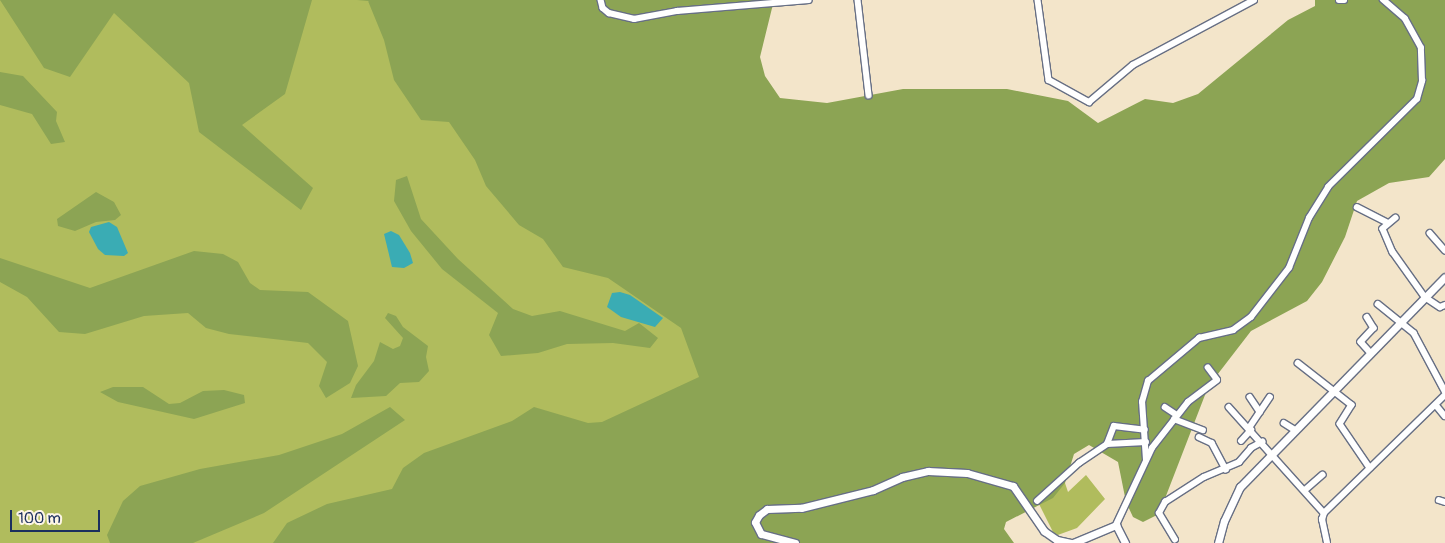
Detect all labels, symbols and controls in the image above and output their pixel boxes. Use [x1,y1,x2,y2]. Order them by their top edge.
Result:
scale bar [12,500,102,532]
text: 100 m [18,509,61,528]

